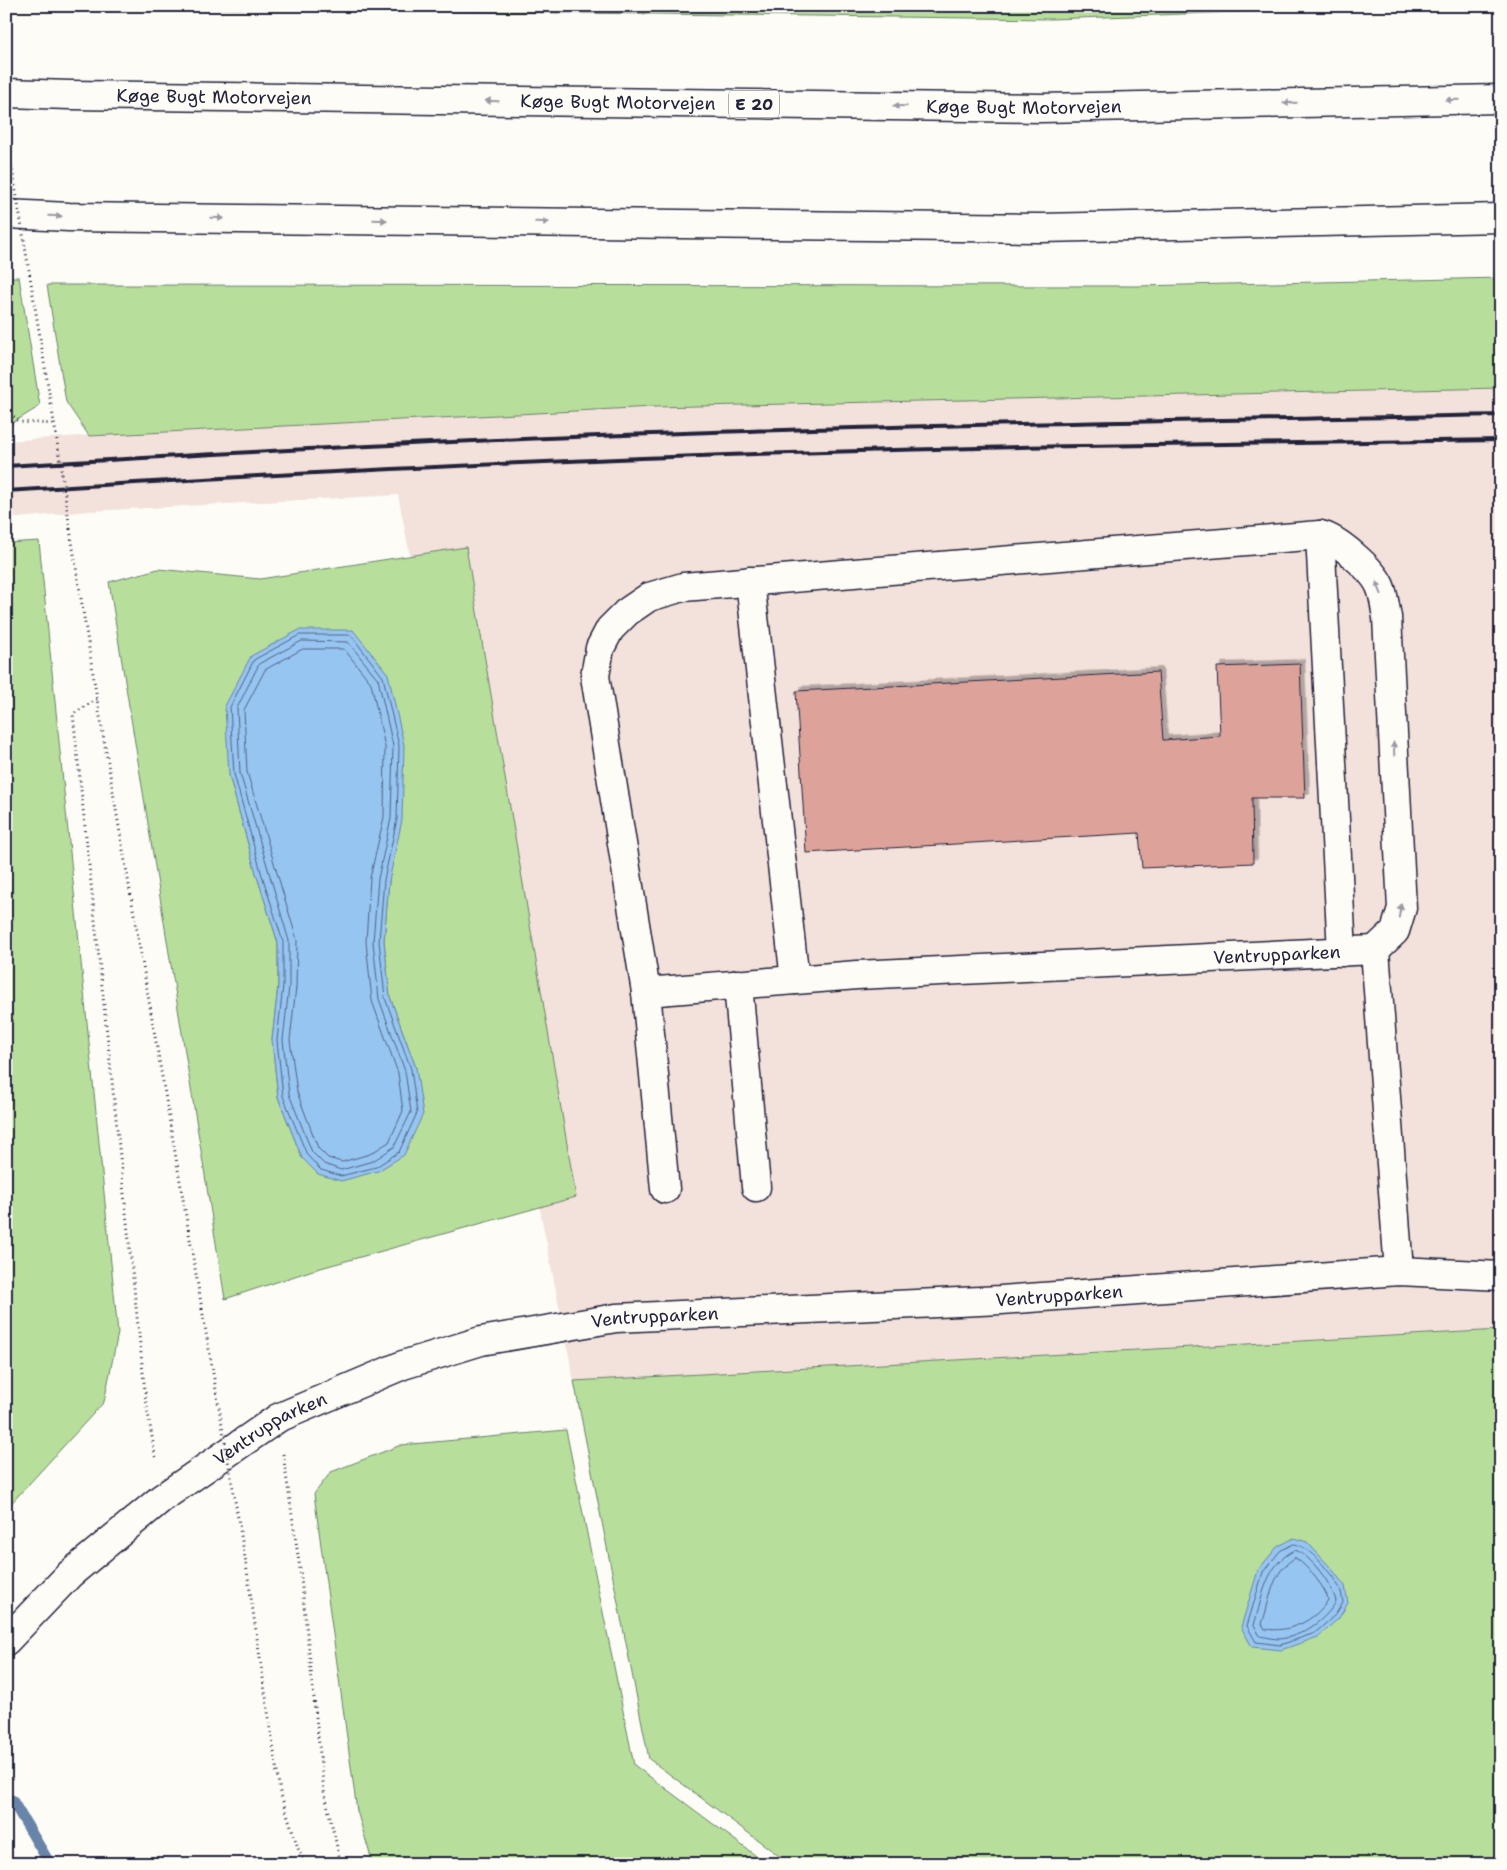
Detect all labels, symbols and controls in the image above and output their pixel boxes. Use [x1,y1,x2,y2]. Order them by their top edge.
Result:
street label: Køge Bugt Motorvejen [116,84,312,110]
street label: Køge Bugt Motorvejen [520,89,716,116]
road number: E 20 [729,90,779,118]
street label: Køge Bugt Motorvejen [926,94,1122,120]
one-way arrow [1444,96,1460,104]
one-way arrow [484,97,500,105]
one-way arrow [1281,99,1297,107]
one-way arrow [891,102,907,110]
one-way arrow [47,212,63,220]
one-way arrow [210,214,226,222]
one-way arrow [372,216,388,224]
one-way arrow [535,218,551,226]
one-way arrow [1375,580,1383,595]
one-way arrow [1389,741,1397,757]
one-way arrow [1397,902,1405,918]
street label: Ventrupparken [1213,940,1341,970]
street label: Ventrupparken [995,1279,1124,1312]
street label: Ventrupparken [589,1301,719,1334]
street label: Ventrupparken [209,1387,330,1471]

